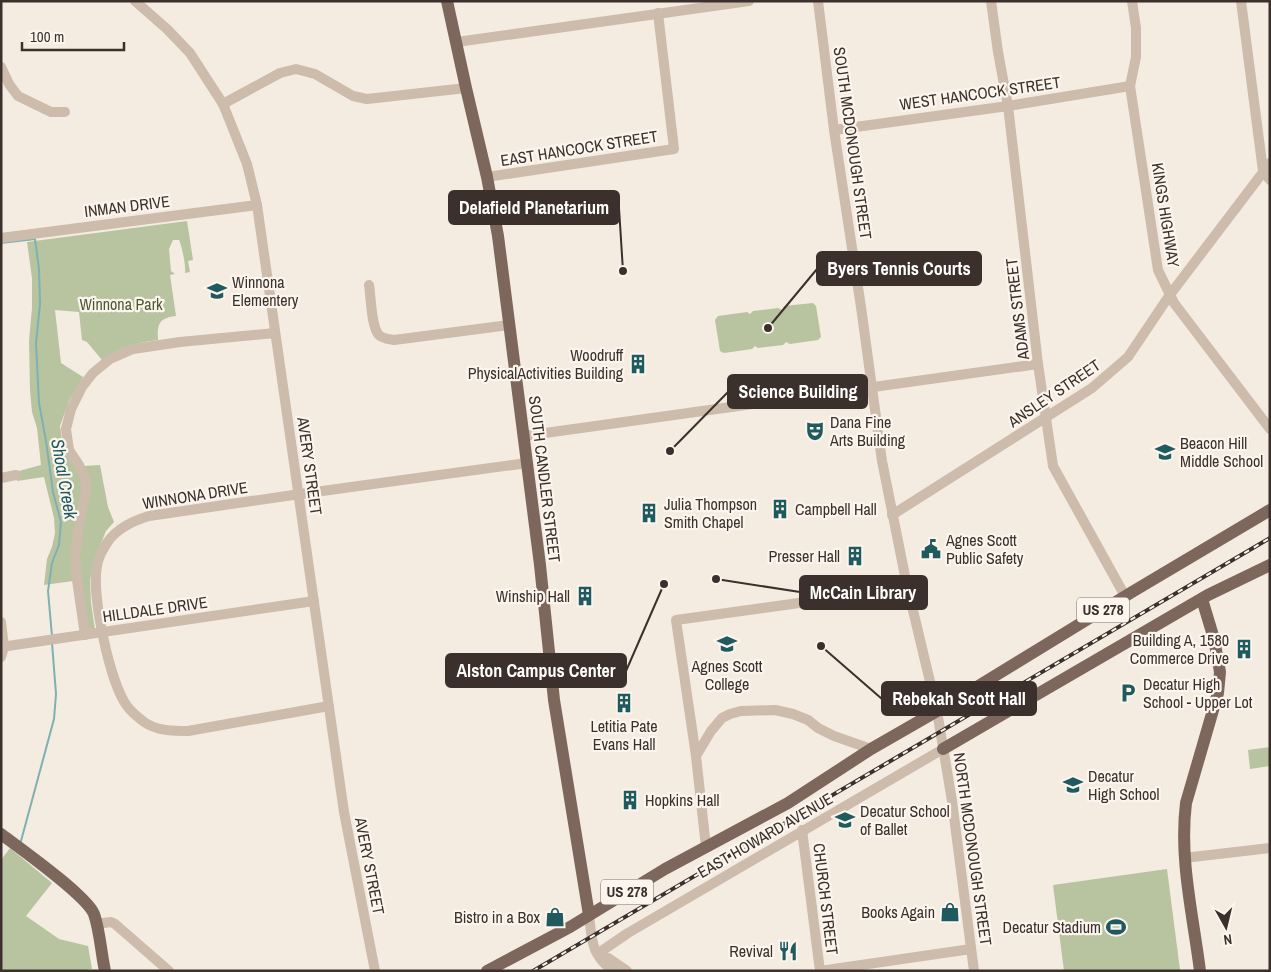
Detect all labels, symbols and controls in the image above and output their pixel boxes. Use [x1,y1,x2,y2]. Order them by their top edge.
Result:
scale bar [22,20,125,52]
text: 100 m [30,26,64,47]
street label: SOUTH MCDONOUGH STREET [829,45,877,241]
street label: WEST HANCOCK STREET [898,71,1062,115]
street label: EAST HANCOCK STREET [499,125,659,171]
street label: KINGS HIGHWAY [1147,161,1185,269]
street label: INMAN DRIVE [83,190,171,222]
callout: Delafield Planetarium [449,191,619,224]
text: Delafield Planetarium [459,195,609,220]
callout: Byers Tennis Courts [817,252,981,285]
text: Byers Tennis Courts [827,256,971,281]
street label: ADAMS STREET [1000,257,1034,362]
place label: Winnona Elementery [232,271,299,311]
school or university icon: Winnona Elementery [206,280,228,302]
park label: Winnona Park [79,293,163,315]
place label: Woodruff PhysicalActivities Building [468,344,624,384]
building icon: Woodruff PhysicalActivities Building [627,353,649,375]
street label: ANSLEY STREET [1003,354,1104,433]
callout: Science Building [728,375,867,408]
text: Science Building [739,379,857,404]
street label: SOUTH CANDLER STREET [524,394,566,564]
place label: Dana Fine Arts Building [829,411,906,451]
street label: AVERY STREET [292,415,328,516]
theatre icon: Dana Fine Arts Building [804,420,826,442]
place label: Beacon Hill Middle School [1180,432,1263,472]
water label: Shoal Creek [45,437,84,522]
school or university icon: Beacon Hill Middle School [1154,441,1176,463]
street label: WINNONA DRIVE [141,476,249,514]
place label: Julia Thompson Smith Chapel [664,493,757,533]
building icon: Campbell Hall [769,498,791,520]
place label: Campbell Hall [795,498,877,520]
building icon: Julia Thompson Smith Chapel [638,502,660,524]
place label: Agnes Scott Public Safety [945,529,1024,569]
public building icon: Agnes Scott Public Safety [920,538,942,560]
place label: Presser Hall [769,545,840,567]
building icon: Presser Hall [844,545,866,567]
callout: McCain Library [800,576,927,609]
text: McCain Library [810,580,917,605]
place label: Winship Hall [496,585,570,607]
building icon: Winship Hall [574,585,596,607]
street label: HILLDALE DRIVE [101,591,209,627]
road number: US 278 [1077,598,1129,622]
place label: Building A, 1580 Commerce Drive [1130,629,1229,669]
school or university icon: Agnes Scott College [716,633,738,655]
building icon: Building A, 1580 Commerce Drive [1233,638,1255,660]
callout: Alston Campus Center [446,654,626,687]
place label: Agnes Scott College [691,655,763,695]
text: Alston Campus Center [456,658,616,683]
place label: Decatur High School - Upper Lot [1143,673,1253,713]
callout: Rebekah Scott Hall [882,682,1036,715]
parking icon: Decatur High School - Upper Lot [1117,682,1139,704]
text: Rebekah Scott Hall [892,686,1026,711]
building icon: Letitia Pate Evans Hall [613,692,635,714]
place label: Letitia Pate Evans Hall [590,715,658,755]
street label: NORTH MCDONOUGH STREET [949,751,997,947]
place label: Decatur High School [1088,765,1160,805]
school or university icon: Decatur High School [1062,774,1084,796]
street label: EAST HOWARD AVENUE [693,787,837,883]
building icon: Hopkins Hall [619,789,641,811]
place label: Hopkins Hall [645,789,719,811]
place label: Decatur School of Ballet [860,800,950,840]
school or university icon: Decatur School of Ballet [834,809,856,831]
street label: AVERY STREET [350,815,390,916]
street label: CHURCH STREET [808,842,844,956]
road number: US 278 [601,880,653,904]
place label: Books Again [861,901,935,923]
shop icon: Books Again [939,901,961,923]
north arrow [1201,902,1251,952]
place label: Bistro in a Box [454,906,540,928]
shop icon: Bistro in a Box [544,906,566,928]
place label: Decatur Stadium [1003,916,1101,938]
sports icon: Decatur Stadium [1105,916,1127,938]
text: N [1222,930,1233,949]
place label: Revival [729,940,773,962]
restaurant icon: Revival [777,940,799,962]

